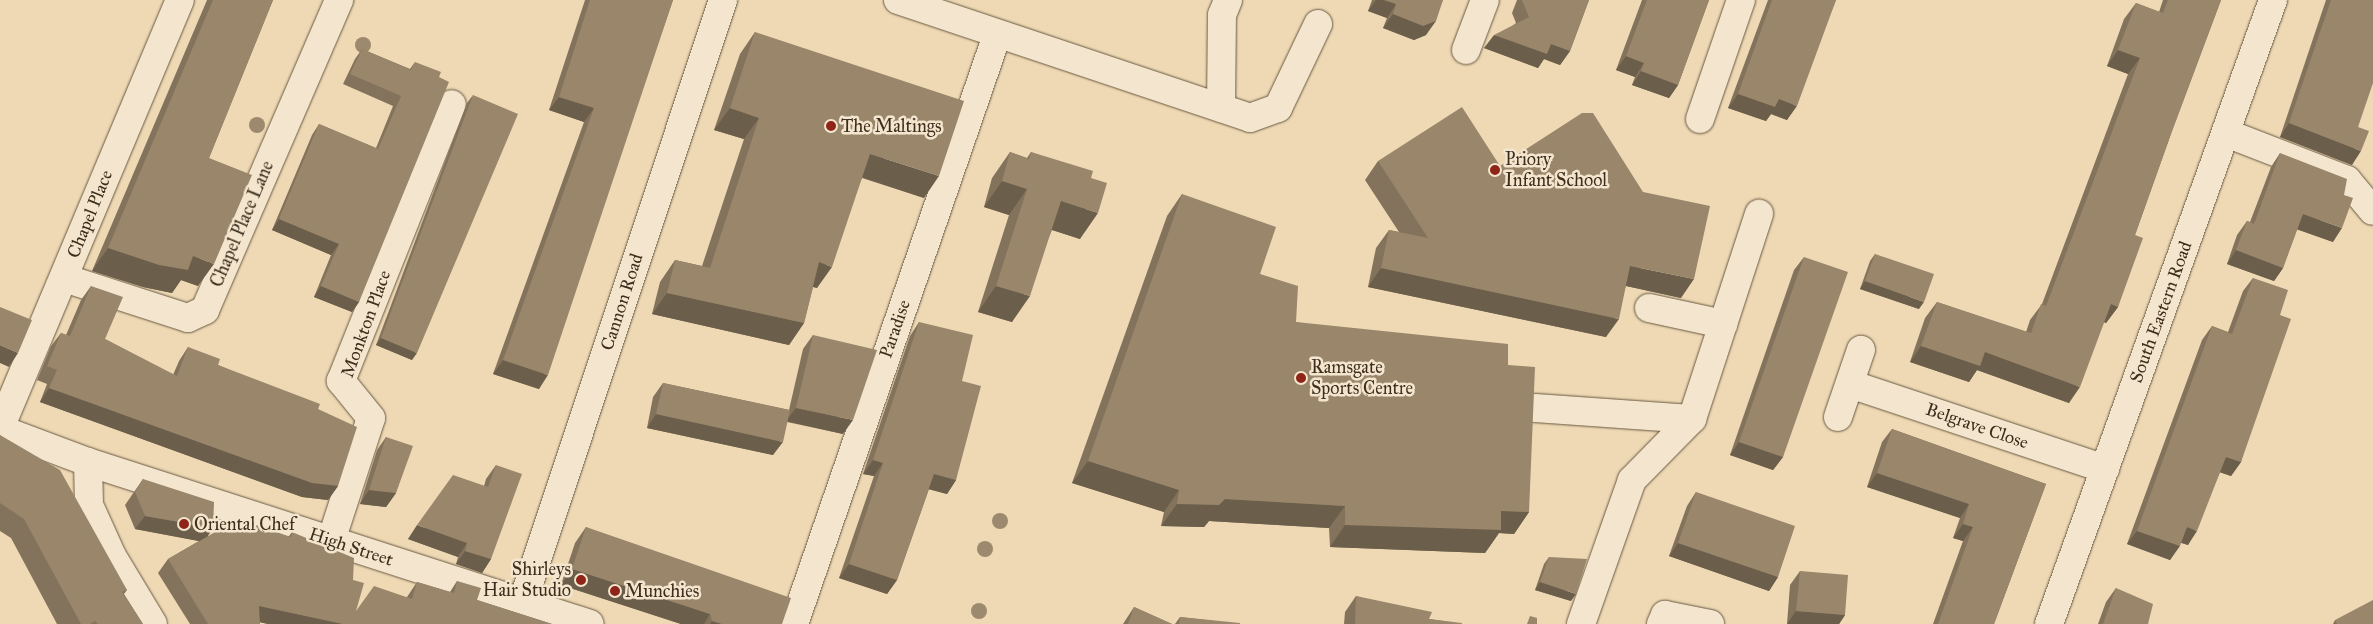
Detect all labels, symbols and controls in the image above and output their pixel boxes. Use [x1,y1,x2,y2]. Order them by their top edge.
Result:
place label: The Maltings [841,115,942,137]
marker: The Maltings [825,120,837,132]
place label: Priory Infant School [1505,149,1607,192]
street label: Chapel Place Lane [206,158,278,290]
marker: Priory Infant School [1489,164,1501,176]
street label: Chapel Place [63,167,117,261]
street label: South Eastern Road [2125,238,2197,386]
street label: Cannon Road [596,251,648,353]
street label: Monkton Place [337,267,395,381]
street label: Paradise [875,297,915,361]
place label: Ramsgate Sports Centre [1311,357,1413,399]
marker: Ramsgate Sports Centre [1295,372,1307,384]
street label: Belgrave Close [1923,398,2031,454]
place label: Oriental Chef [194,513,295,535]
marker: Oriental Chef [178,518,190,530]
street label: High Street [306,523,396,571]
place label: Shirleys Hair Studio [483,559,571,602]
marker: Shirleys Hair Studio [575,574,587,586]
place label: Munchies [625,580,699,602]
marker: Munchies [609,585,621,597]

